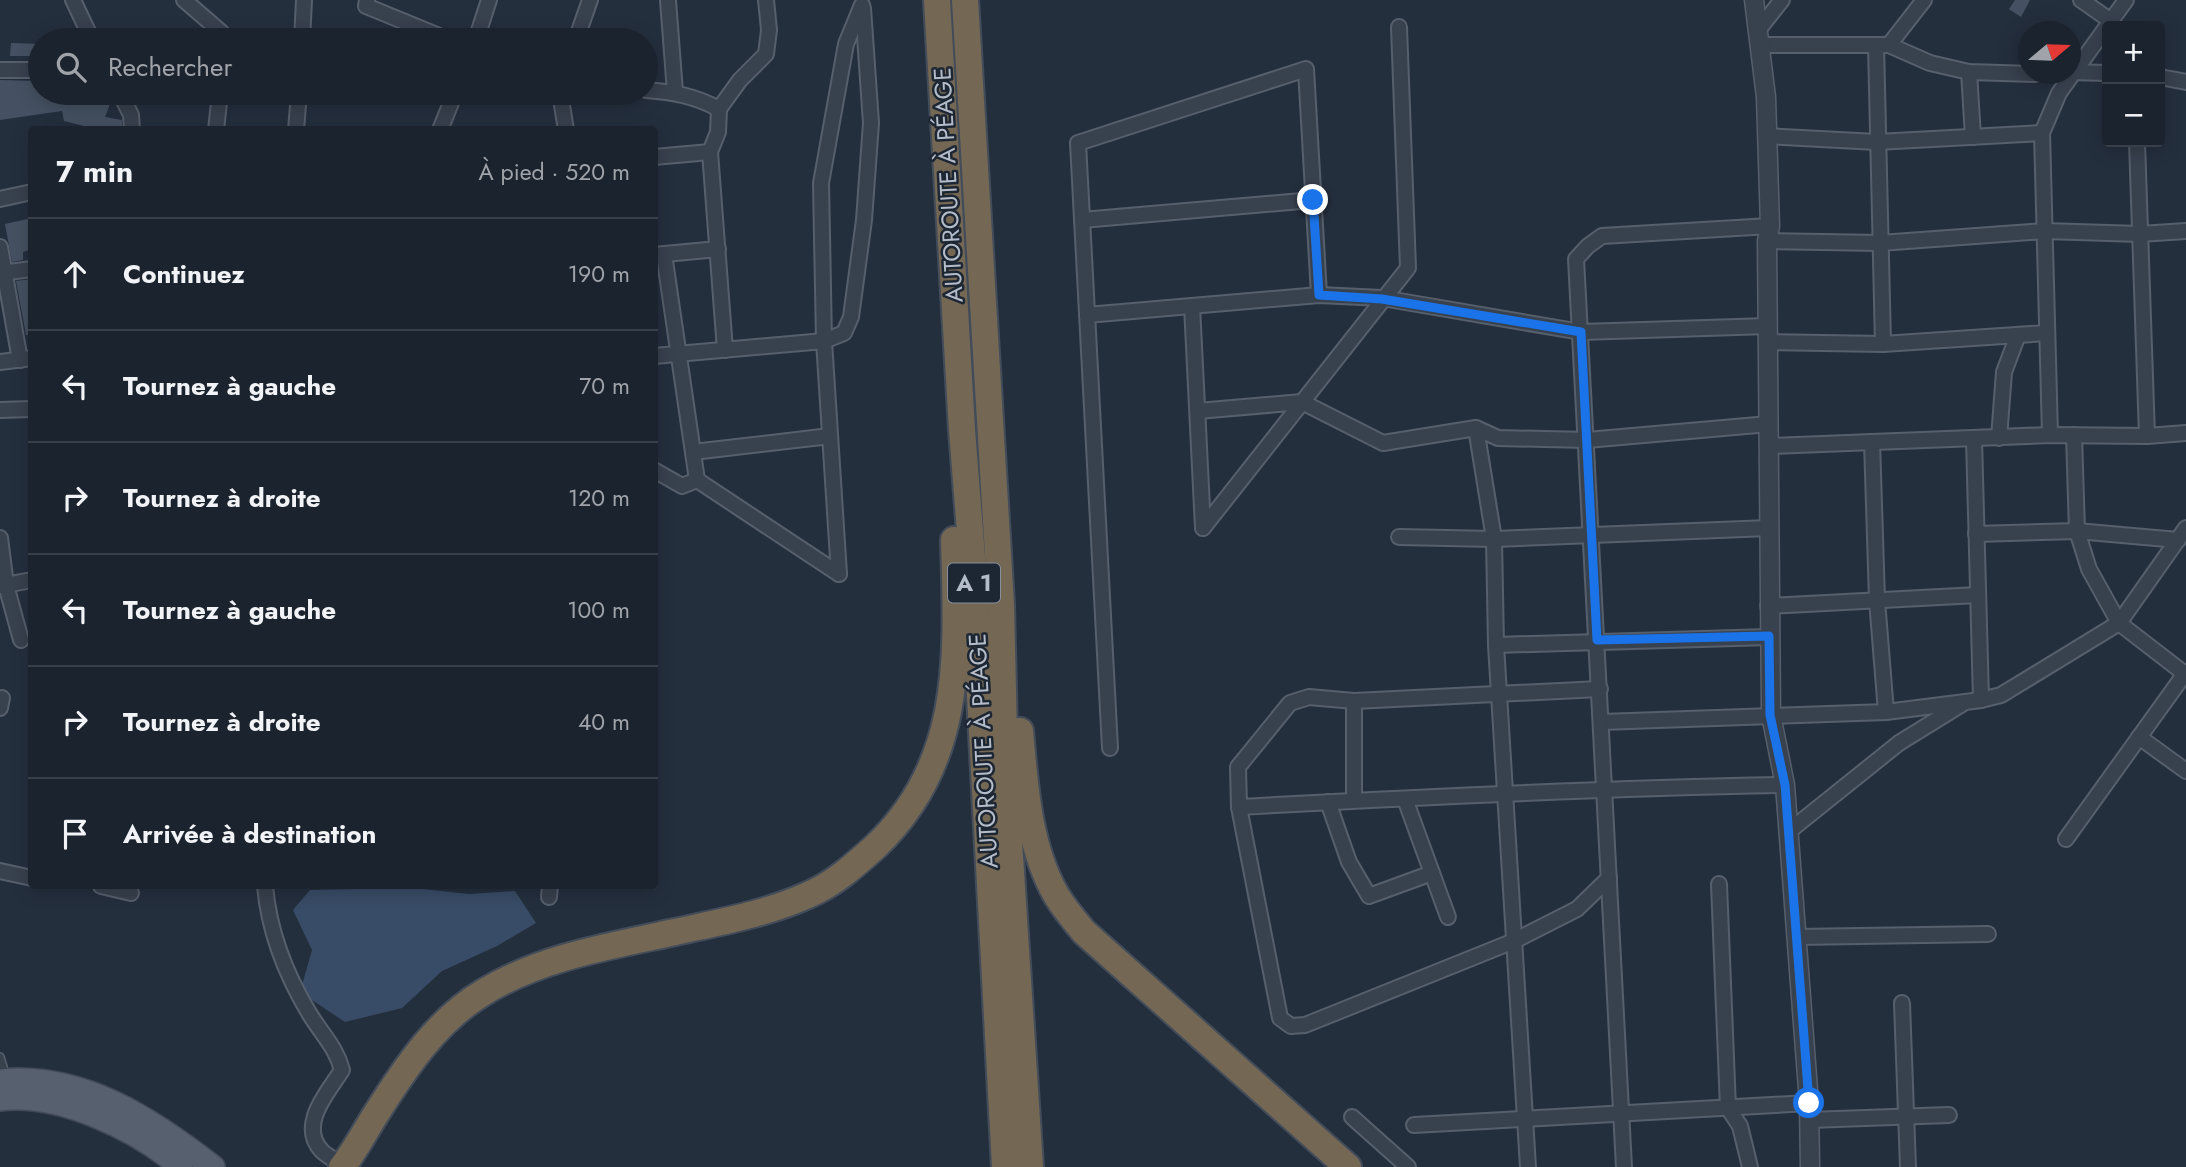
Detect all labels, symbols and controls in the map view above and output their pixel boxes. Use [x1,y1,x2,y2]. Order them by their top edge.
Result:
north arrow [2018,21,2081,84]
map controls [2102,21,2165,147]
button: + [2102,21,2165,84]
search box [28,28,658,105]
icon: search [52,48,90,86]
text: Rechercher [108,48,232,86]
street label: AUTOROUTE À PÉAGE [924,67,972,303]
button: − [2102,84,2165,147]
text: 7 min [56,150,133,193]
text: À pied · 520 m [478,155,630,189]
route end [1297,184,1328,215]
icon: ahead [56,255,94,293]
text: Continuez [123,255,245,293]
text: 190 m [568,257,630,291]
icon: left [56,367,94,405]
text: Tournez à gauche [123,367,336,405]
text: 70 m [579,369,630,403]
icon: right [56,479,94,517]
text: Tournez à droite [123,479,321,517]
text: 120 m [568,481,630,515]
road number: A 1 [948,564,1000,603]
icon: left [56,591,94,629]
text: Tournez à gauche [123,591,336,629]
text: 100 m [567,593,630,627]
street label: AUTOROUTE À PÉAGE [959,633,1007,869]
icon: right [56,703,94,741]
text: Tournez à droite [123,703,321,741]
text: 40 m [578,705,630,739]
icon: arrive [56,815,94,853]
text: Arrivée à destination [123,815,376,853]
route start [1793,1087,1824,1118]

